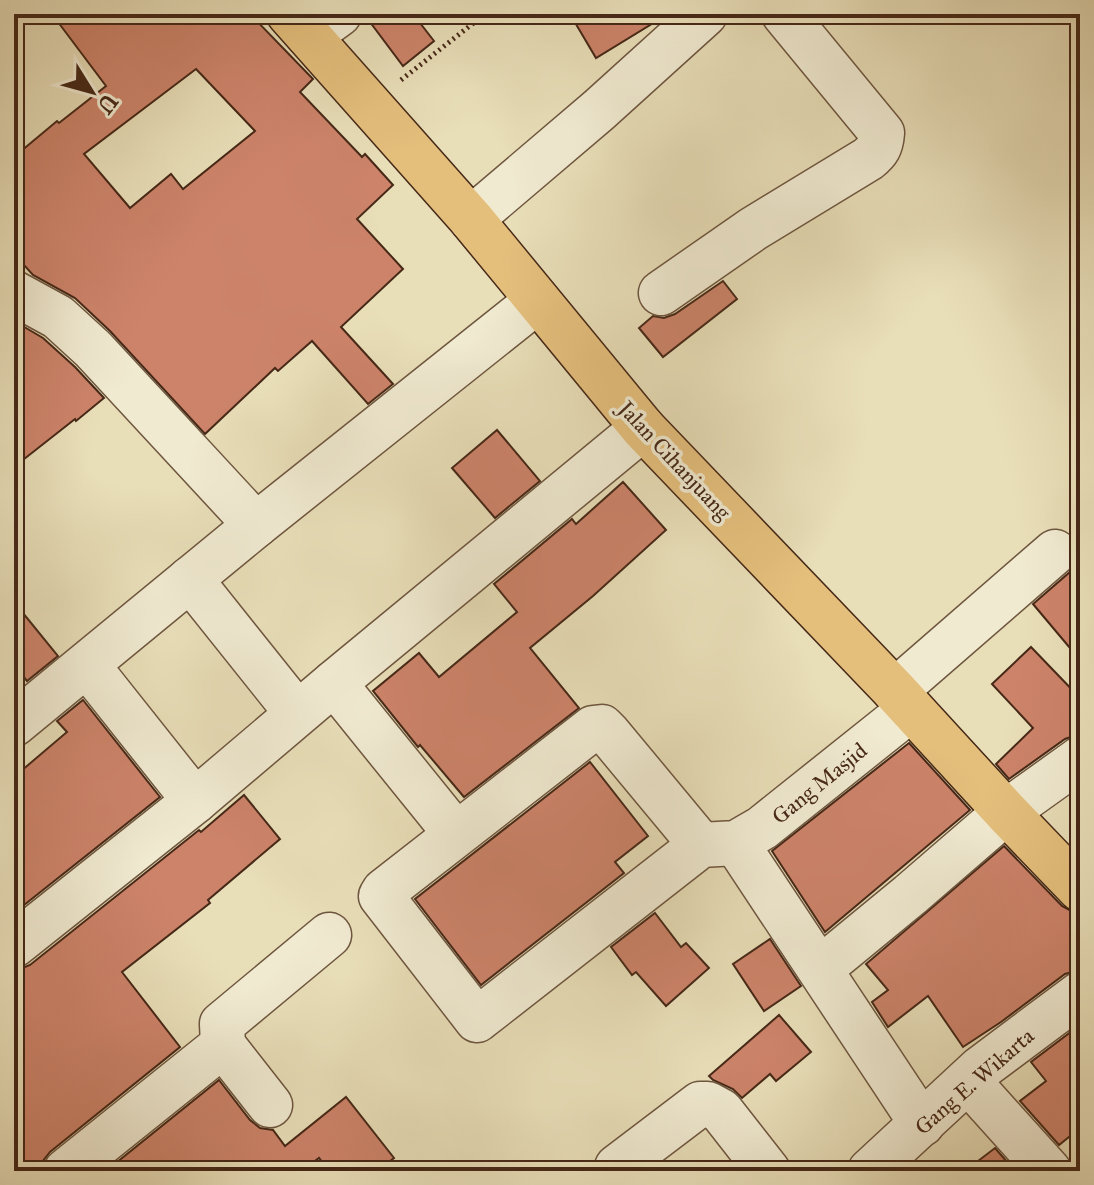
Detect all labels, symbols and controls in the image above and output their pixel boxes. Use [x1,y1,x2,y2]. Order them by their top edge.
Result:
north arrow [52,52,132,132]
text: U [91,89,124,119]
street label: Jalan Cihanjuang [611,394,737,526]
street label: Gang Masjid [766,737,872,830]
street label: Gang E. Wikarta [909,1022,1040,1140]

